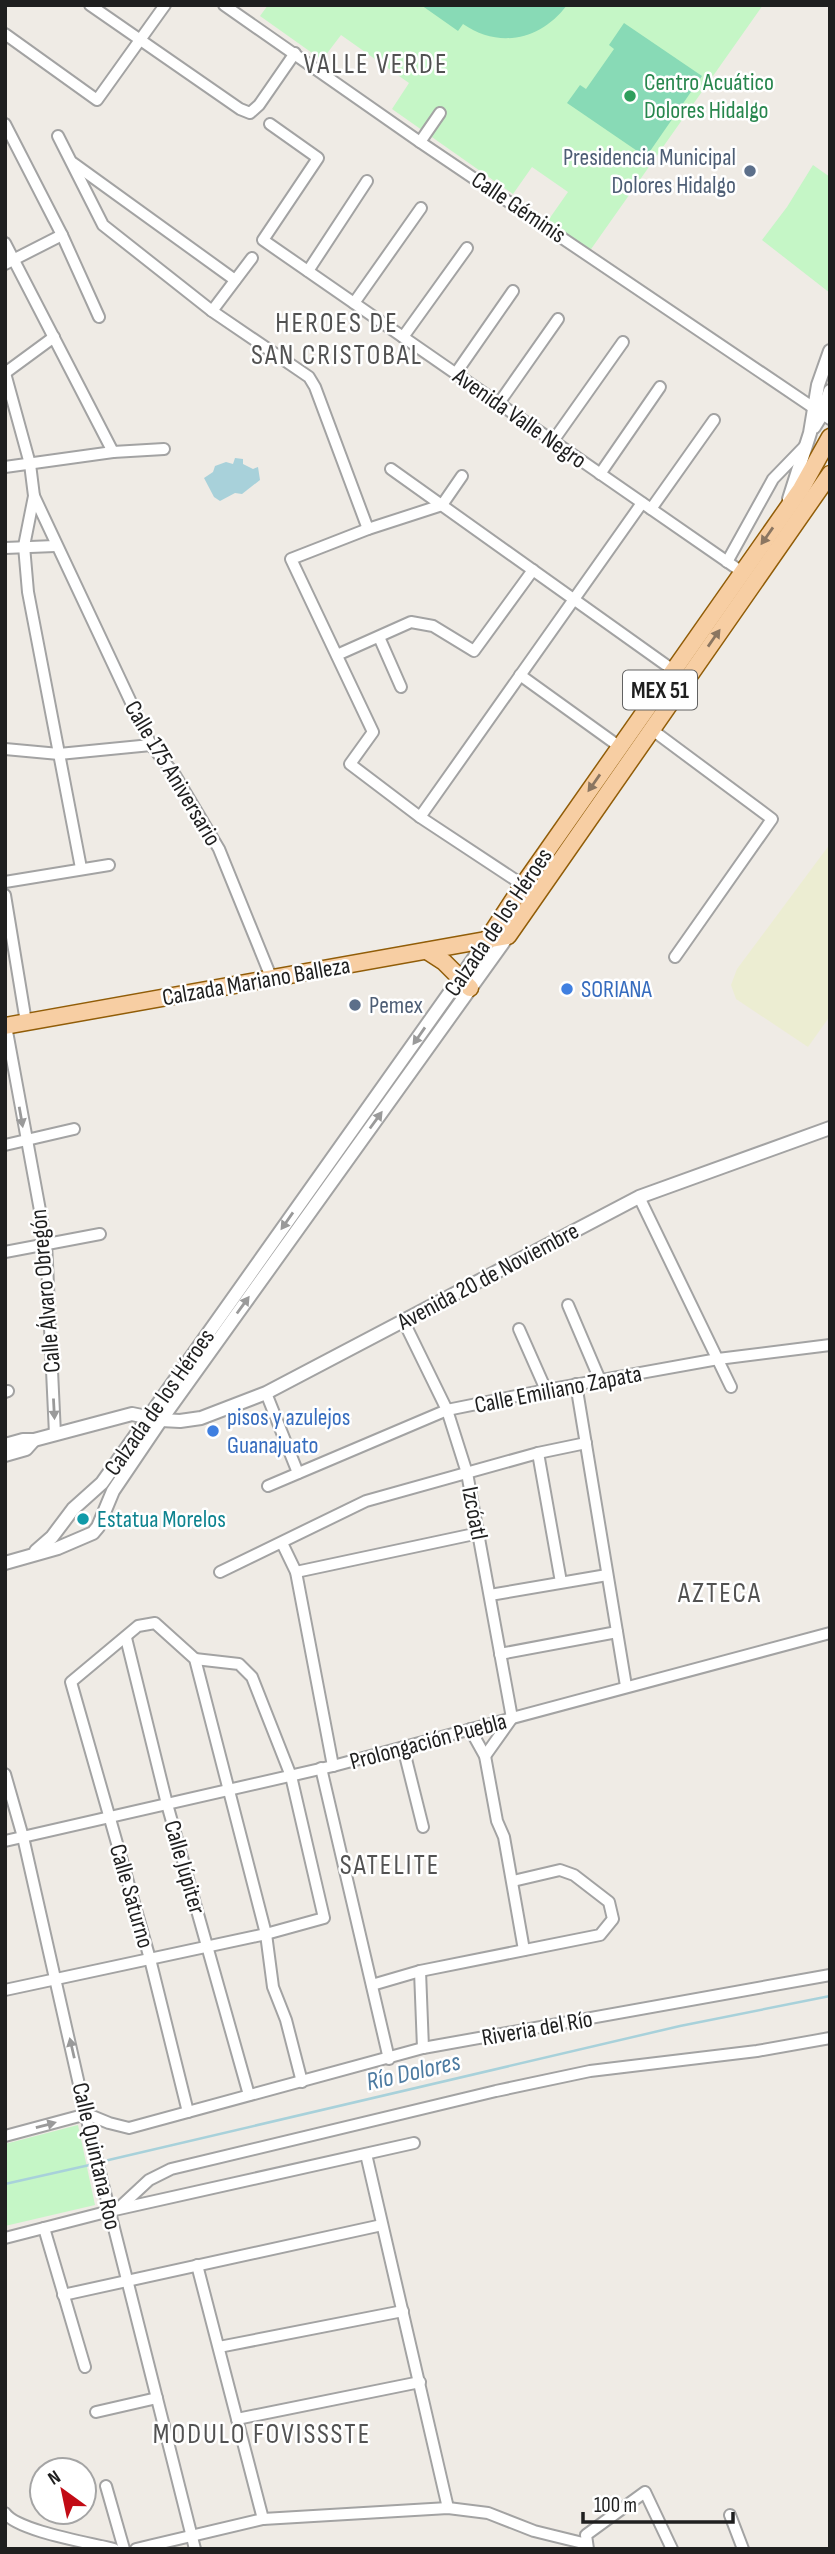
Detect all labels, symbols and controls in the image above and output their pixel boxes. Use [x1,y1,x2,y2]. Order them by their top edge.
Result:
district label: VALLE VERDE [304,48,448,81]
place label: Centro Acuático Dolores Hidalgo [644,68,774,125]
marker: Centro Acuático Dolores Hidalgo [622,88,638,104]
place label: Presidencia Municipal Dolores Hidalgo [563,143,736,200]
marker: Presidencia Municipal Dolores Hidalgo [742,163,758,179]
street label: Calle Géminis [466,165,571,250]
district label: HEROES DE SAN CRISTOBAL [251,307,423,372]
street label: Avenida Valle Negro [447,361,592,475]
one-way arrow [760,527,774,545]
one-way arrow [707,629,721,647]
road number: MEX 51 [623,670,697,710]
street label: Calle 175 Aniversario [118,695,227,851]
one-way arrow [587,774,601,792]
street label: Calzada de los Héroes [438,843,559,1002]
street label: Calzada Mariano Balleza [160,951,352,1012]
place label: SORIANA [581,975,653,1004]
marker: SORIANA [559,981,575,997]
place label: Pemex [369,991,423,1020]
marker: Pemex [347,997,363,1013]
one-way arrow [412,1027,426,1045]
one-way arrow [16,1106,27,1128]
one-way arrow [369,1111,383,1129]
street label: Calle Álvaro Obregón [24,1208,67,1374]
one-way arrow [280,1212,294,1230]
street label: Avenida 20 de Noviembre [392,1216,584,1337]
one-way arrow [236,1296,250,1314]
street label: Calzada de los Héroes [98,1323,221,1481]
street label: Calle Emiliano Zapata [472,1359,644,1420]
one-way arrow [49,1398,60,1420]
place label: pisos y azulejos Guanajuato [227,1403,350,1460]
marker: pisos y azulejos Guanajuato [205,1423,221,1439]
street label: Izcóatl [455,1484,494,1542]
place label: Estatua Morelos [97,1505,226,1534]
marker: Estatua Morelos [75,1511,91,1527]
district label: AZTECA [677,1577,762,1610]
street label: Prolongación Puebla [346,1707,510,1776]
street label: Calle Júpiter [157,1817,212,1917]
street label: Calle Saturno [103,1841,160,1951]
district label: SATELITE [340,1849,440,1882]
street label: Riveria del Río [479,2004,595,2053]
one-way arrow [66,2037,77,2059]
water label: Río Dolores [363,2047,463,2098]
street label: Calle Quintana Roo [65,2080,128,2233]
one-way arrow [35,2119,57,2130]
district label: MODULO FOVISSSTE [153,2418,371,2451]
north arrow [28,2456,98,2526]
text: N [44,2466,65,2490]
scale bar [583,2480,734,2524]
text: 100 m [594,2493,637,2518]

